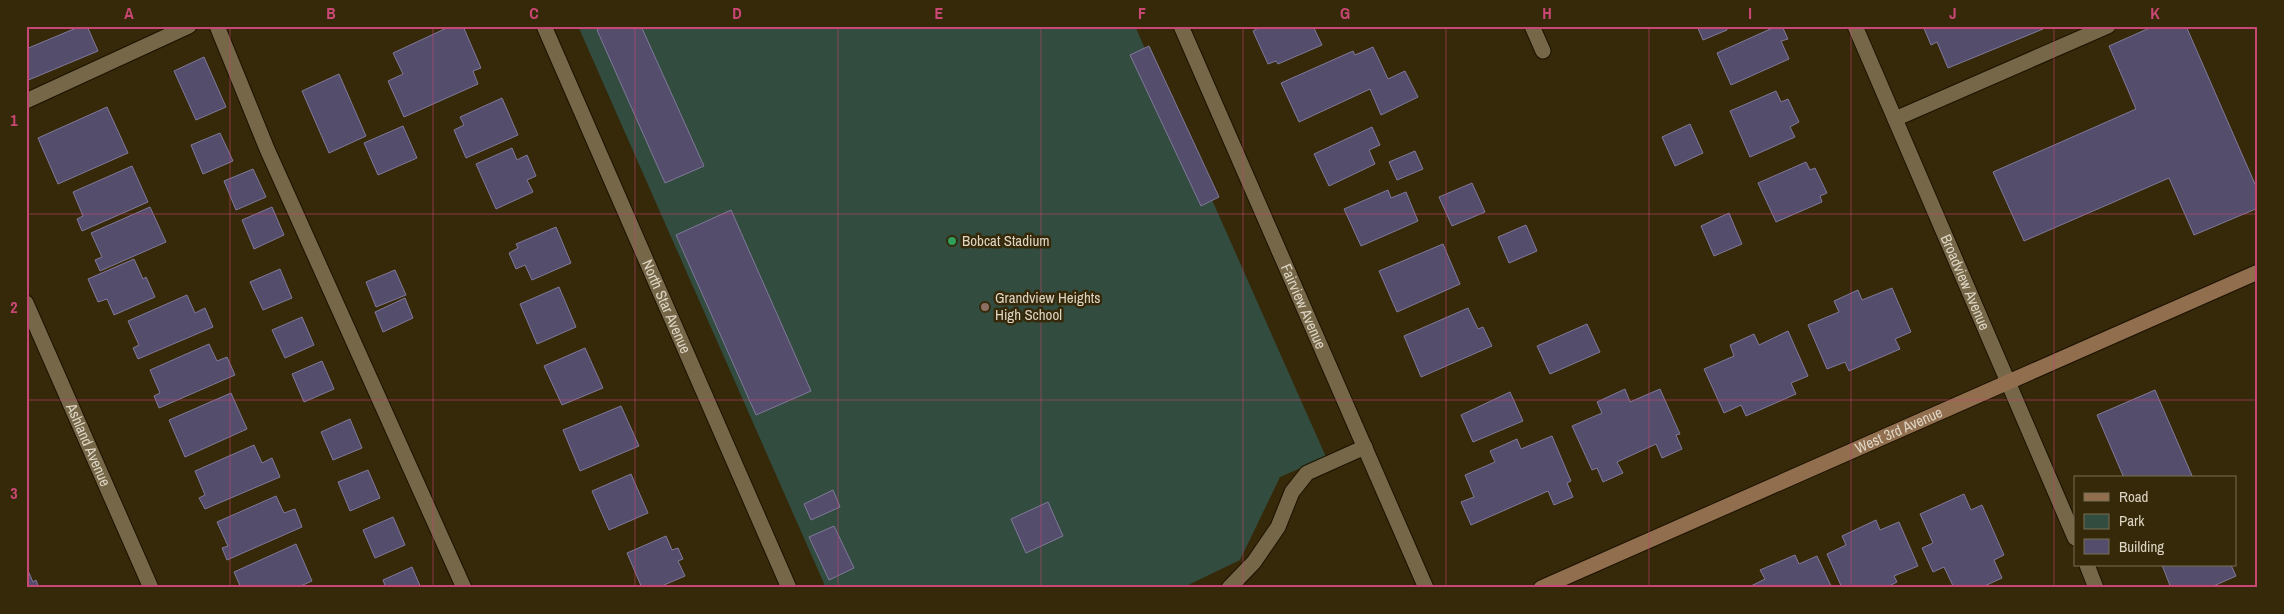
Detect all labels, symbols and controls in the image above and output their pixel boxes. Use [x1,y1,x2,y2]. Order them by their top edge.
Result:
text: A [124,2,134,24]
text: B [326,2,336,24]
text: C [529,2,539,24]
text: D [732,2,742,24]
text: E [935,2,944,24]
text: F [1138,2,1146,24]
text: G [1340,2,1350,24]
text: H [1542,2,1552,24]
text: I [1748,2,1752,24]
text: J [1949,2,1957,24]
text: K [2150,2,2160,24]
text: 1 [10,109,18,131]
place label: Bobcat Stadium [962,230,1050,251]
street label: Broadview Avenue [1936,231,1996,333]
marker: Bobcat Stadium [946,235,958,247]
street label: North Star Avenue [637,256,696,357]
street label: Fairview Avenue [1276,260,1332,352]
place label: Grandview Heights High School [995,287,1100,325]
text: 2 [10,296,18,318]
marker: Grandview Heights High School [979,301,991,313]
street label: Ashland Avenue [61,399,116,490]
street label: West 3rd Avenue [1852,401,1946,458]
legend [2074,476,2236,566]
text: 3 [10,482,18,504]
text: Road [2119,486,2148,507]
text: Park [2119,510,2145,531]
text: Building [2119,536,2164,557]

